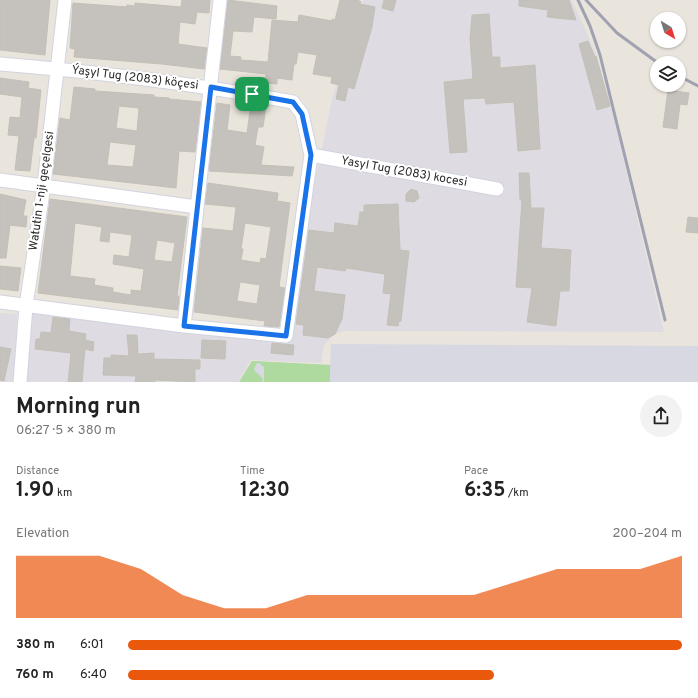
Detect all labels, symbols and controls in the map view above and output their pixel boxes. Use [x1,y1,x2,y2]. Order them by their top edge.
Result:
north arrow [650,12,686,48]
map controls [650,12,686,92]
button: layers [650,56,686,92]
street label: Ýaşyl Tug (2083) köçesi [71,62,199,94]
pin [235,77,269,111]
icon: arrive [241,83,263,105]
street label: Watutin 1-nji geçelgesi [26,130,58,252]
street label: Yasyl Tug (2083) kocesi [340,153,468,191]
text: Morning run [16,394,141,421]
button: share [640,395,682,437]
text: 06:27 · 5 × 380 m [16,423,116,439]
text: Distance [16,464,59,478]
text: Time [240,464,265,478]
text: Pace [464,464,488,478]
text: 1.90 [16,478,54,504]
text: 12:30 [240,478,290,504]
text: 6:35 [464,478,505,504]
text: km [54,486,72,500]
text: /km [505,486,528,500]
text: Elevation [16,526,69,542]
text: 200–204 m [612,526,682,542]
text: 380 m [16,637,55,653]
text: 6:01 [80,637,104,653]
text: 760 m [16,667,54,683]
text: 6:40 [80,667,107,683]

